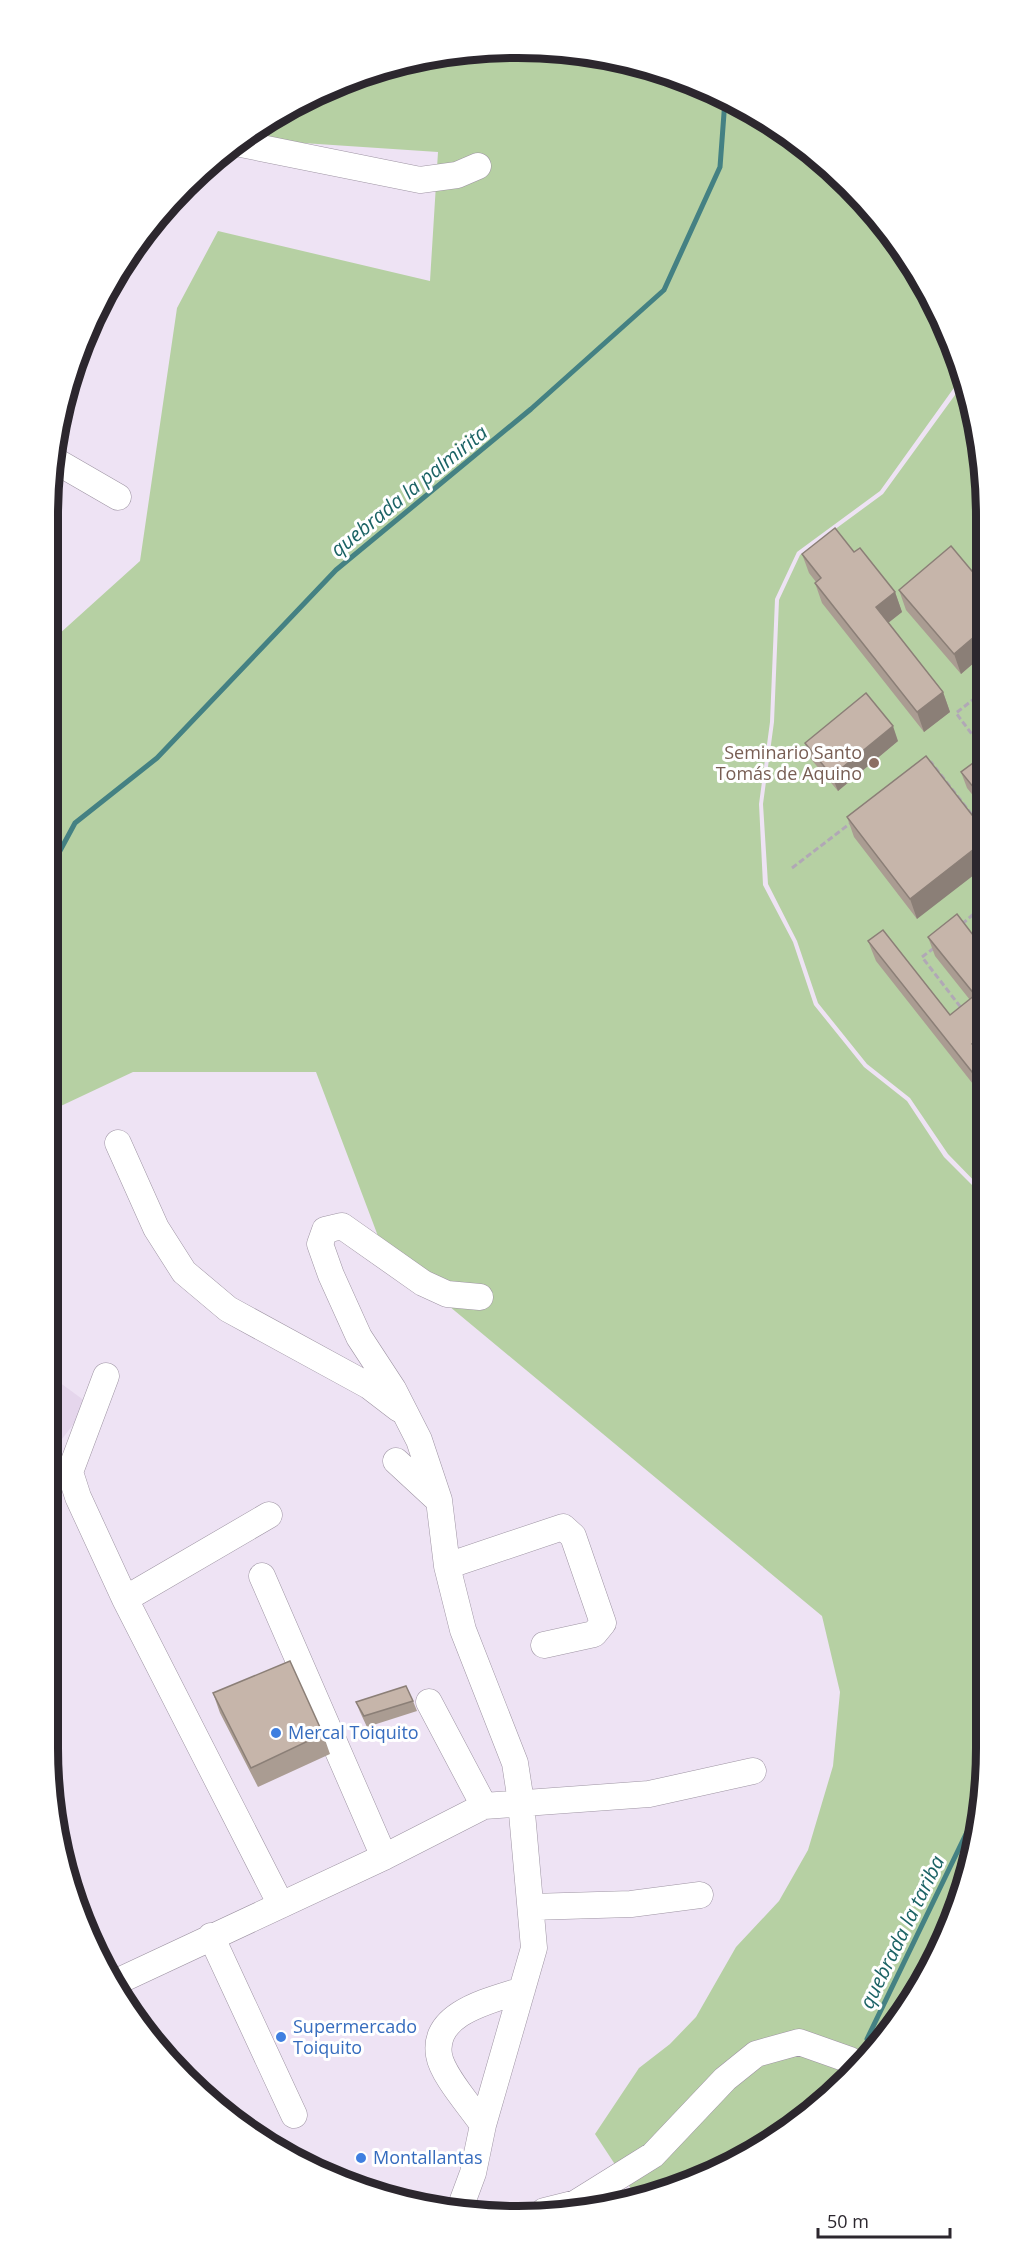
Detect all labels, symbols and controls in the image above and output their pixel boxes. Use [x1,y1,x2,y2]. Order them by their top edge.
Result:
water label: quebrada la palmirita [325,419,493,562]
place label: Seminario Santo Tomás de Aquino [716,740,862,785]
marker: Seminario Santo Tomás de Aquino [867,756,881,770]
place label: Mercal Toiquito [288,1720,419,1744]
marker: Mercal Toiquito [269,1726,283,1740]
water label: quebrada la tariba [853,1851,950,2013]
place label: Supermercado Toiquito [293,2014,417,2059]
marker: Supermercado Toiquito [274,2030,288,2044]
place label: Montallantas [373,2145,483,2169]
marker: Montallantas [354,2151,368,2165]
scale bar [818,2201,950,2239]
text: 50 m [827,2209,869,2233]

